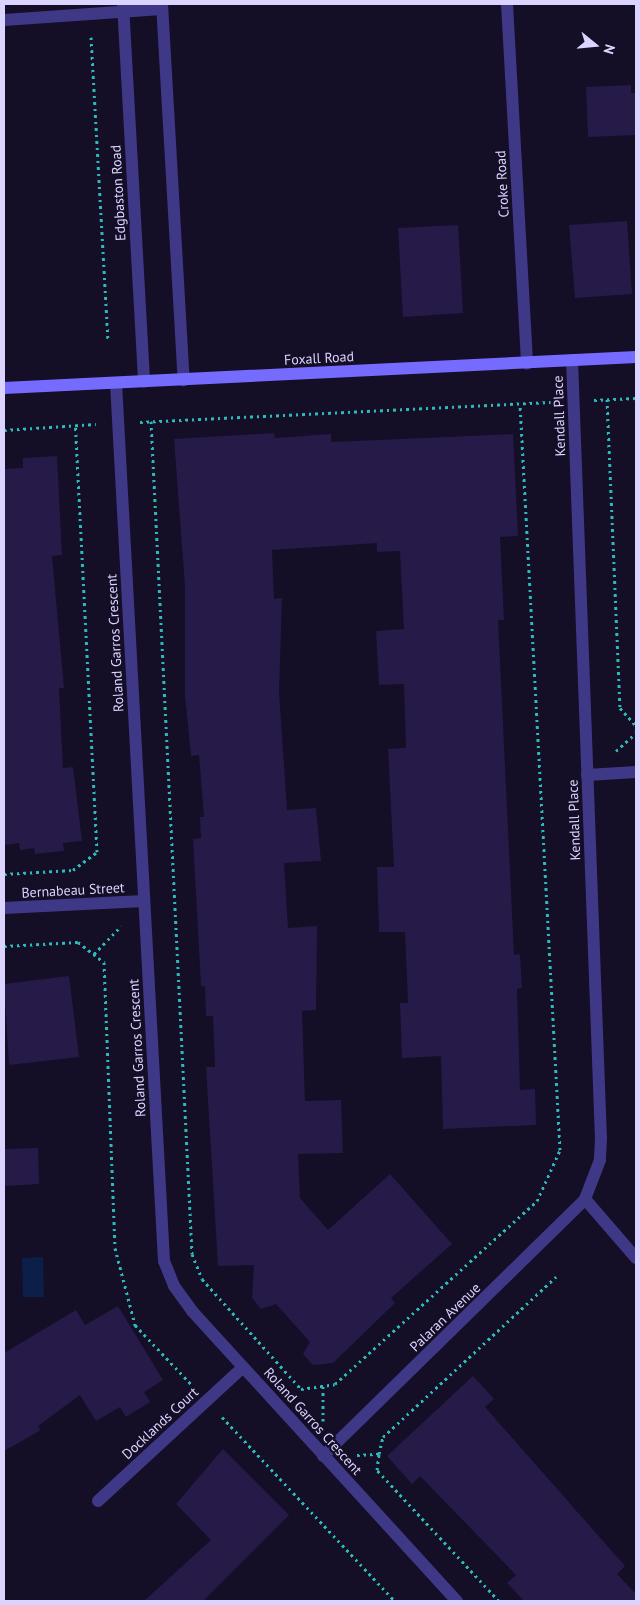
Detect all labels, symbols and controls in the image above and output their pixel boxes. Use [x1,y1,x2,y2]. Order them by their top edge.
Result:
north arrow [570,20,620,70]
text: N [599,42,619,56]
street label: Edgbaston Road [107,145,129,241]
street label: Croke Road [492,150,512,218]
street label: Foxall Road [284,348,354,368]
street label: Kendall Place [549,375,569,457]
street label: Roland Garros Crescent [103,573,127,713]
street label: Kendall Place [564,779,584,861]
street label: Bernabeau Street [21,879,125,901]
street label: Roland Garros Crescent [125,978,149,1118]
street label: Palaran Avenue [406,1279,484,1355]
street label: Roland Garros Crescent [260,1364,366,1478]
street label: Docklands Court [118,1383,202,1463]

